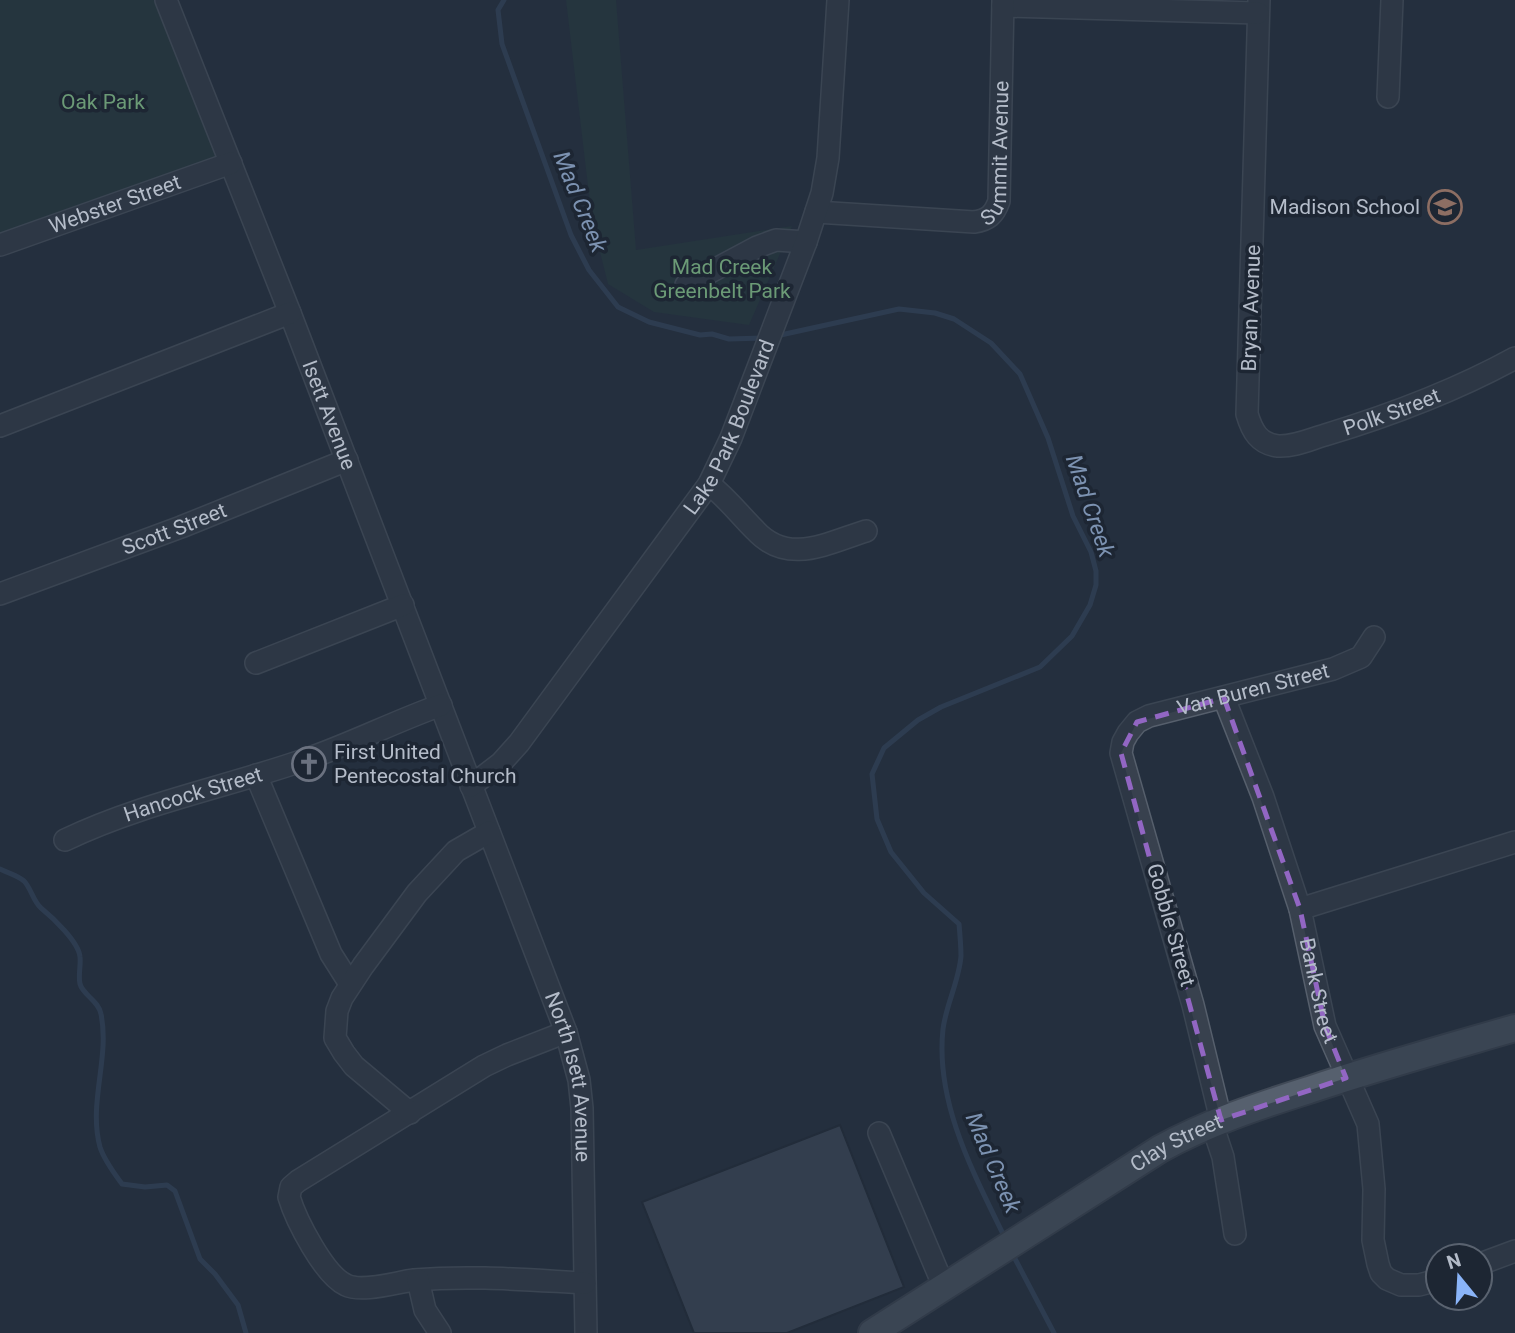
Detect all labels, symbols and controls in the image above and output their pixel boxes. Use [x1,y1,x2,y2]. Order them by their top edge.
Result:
street label: Summit Avenue [976,81,1013,231]
park label: Oak Park [61,90,145,114]
water label: Mad Creek [548,147,613,257]
street label: Webster Street [46,170,184,239]
school or university icon: Madison School [1426,188,1464,226]
place label: Madison School [1270,195,1420,219]
street label: Bryan Avenue [1237,244,1265,372]
park label: Mad Creek Greenbelt Park [653,255,791,303]
street label: Lake Park Boulevard [679,336,779,519]
street label: Isett Avenue [297,357,361,473]
street label: Polk Street [1340,383,1444,441]
water label: Mad Creek [1060,451,1120,561]
street label: Scott Street [119,498,230,560]
street label: Van Buren Street [1174,658,1332,720]
place label: First United Pentecostal Church [334,740,517,788]
church icon: First United Pentecostal Church [290,745,328,783]
street label: Hancock Street [121,762,265,827]
street label: Gobble Street [1142,861,1200,989]
street label: Bank Street [1295,936,1343,1047]
street label: North Isett Avenue [540,989,595,1162]
water label: Mad Creek [960,1109,1027,1218]
street label: Clay Street [1126,1109,1226,1177]
north arrow [1424,1242,1494,1312]
text: N [1444,1248,1464,1274]

